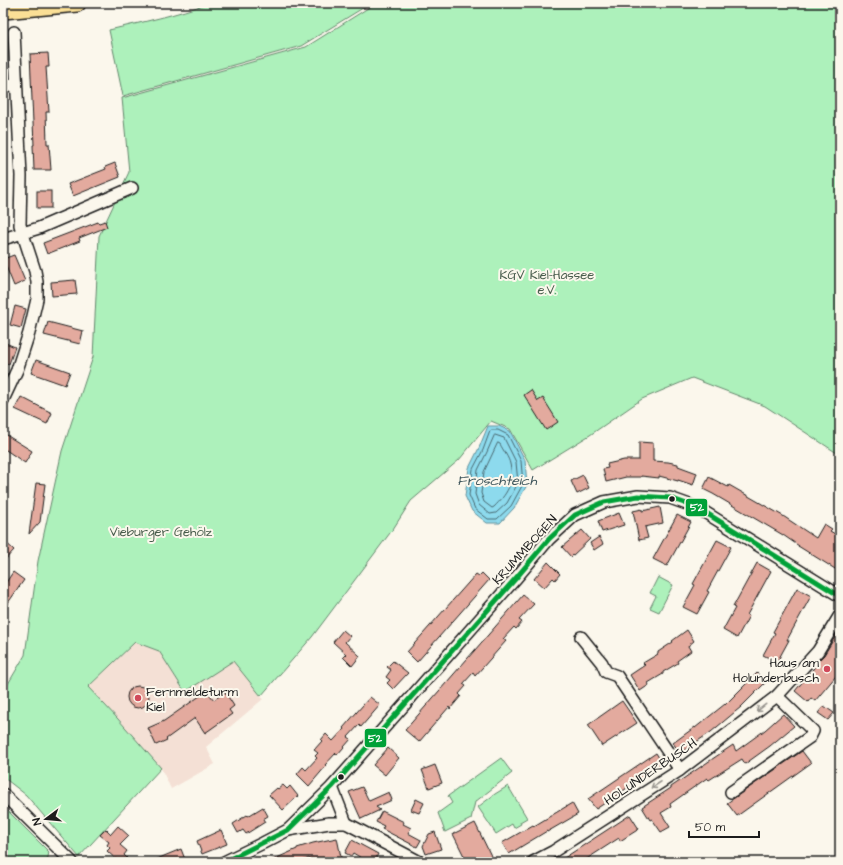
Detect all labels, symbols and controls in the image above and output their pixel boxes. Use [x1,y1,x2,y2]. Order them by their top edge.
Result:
park label: KGV Kiel-Hassee e.V. [500,266,594,299]
water label: Froschteich [457,471,538,491]
unlabelled marker [667,494,677,504]
line badge: 52 [685,498,708,517]
text: 52 [690,500,705,515]
street label: KRUMMBOGEN [488,511,561,589]
park label: Vieburger Gehölz [110,523,213,542]
place label: Haus am Holunderbusch [733,654,820,687]
marker: Haus am Holunderbusch [822,664,832,674]
place label: Fernmeldeturm Kiel [146,683,239,716]
marker: Fernmeldeturm Kiel [133,693,143,703]
one-way arrow [755,704,766,712]
line badge: 52 [364,728,387,748]
text: 52 [368,731,383,746]
street label: HOLUNDERBUSCH [601,734,701,810]
unlabelled marker [336,772,346,782]
one-way arrow [651,781,662,789]
north arrow [26,799,66,839]
scale bar [689,813,759,839]
text: N [29,816,45,827]
text: 50 m [695,819,726,836]

